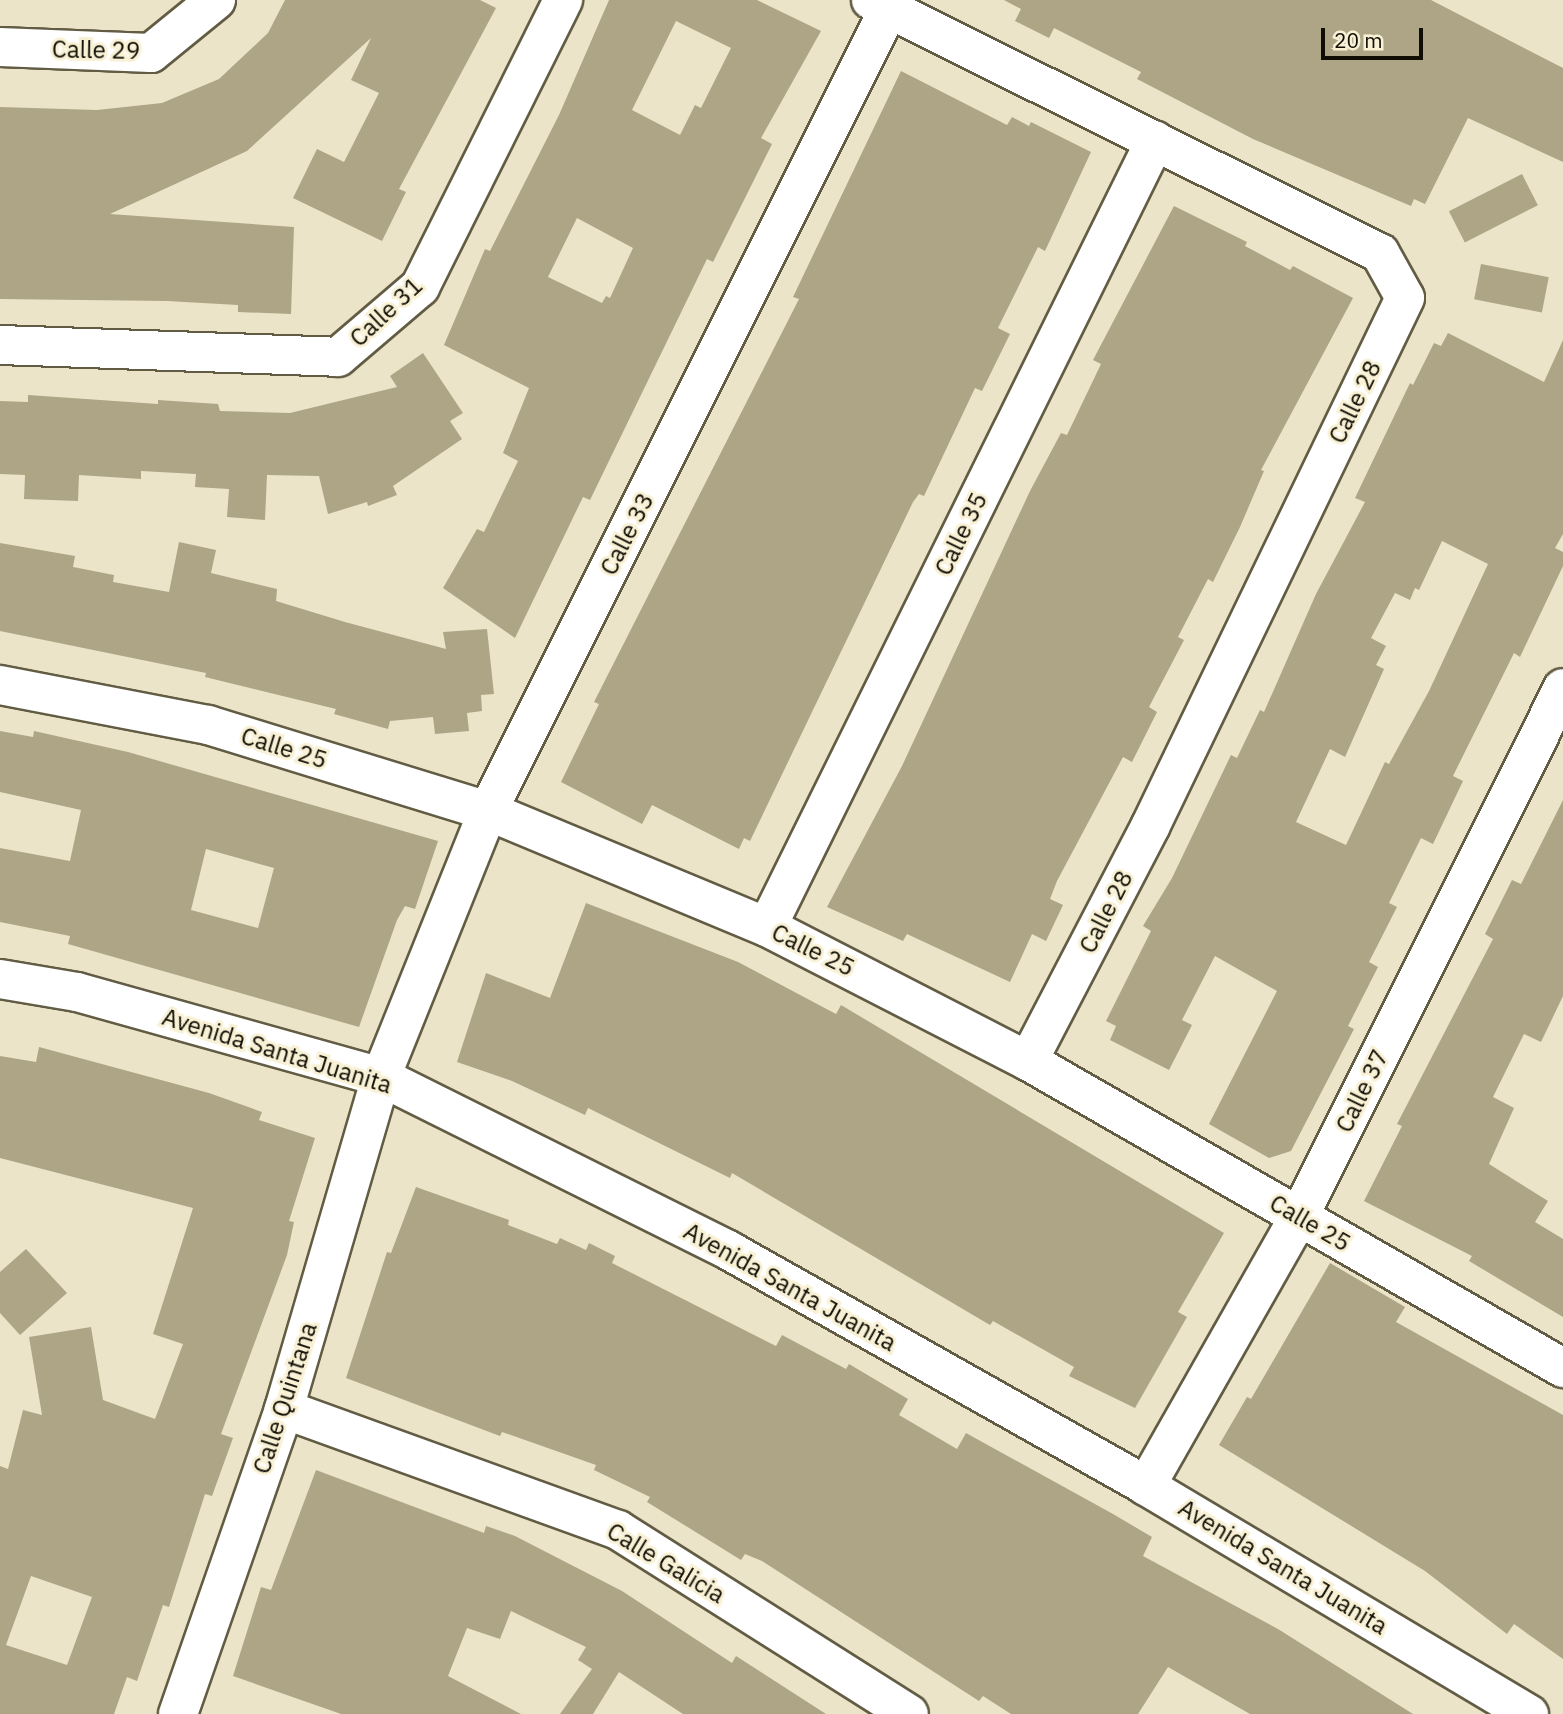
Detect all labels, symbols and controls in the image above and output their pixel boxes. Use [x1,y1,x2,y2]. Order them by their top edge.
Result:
scale bar [1325,14,1426,58]
text: 20 m [1334,26,1383,54]
street label: Calle 29 [52,35,140,65]
street label: Calle 31 [344,271,428,353]
street label: Calle 28 [1323,356,1387,448]
street label: Calle 33 [594,488,660,580]
street label: Calle 35 [929,488,993,580]
street label: Calle 25 [238,721,330,775]
street label: Calle 28 [1073,866,1139,958]
street label: Calle 25 [767,918,859,982]
street label: Avenida Santa Juanita [159,1002,395,1100]
street label: Calle 37 [1330,1045,1394,1137]
street label: Calle 25 [1265,1188,1355,1258]
street label: Avenida Santa Juanita [679,1217,901,1357]
street label: Calle Quintana [247,1319,323,1477]
street label: Avenida Santa Juanita [1173,1493,1393,1641]
street label: Calle Galicia [602,1517,730,1609]

